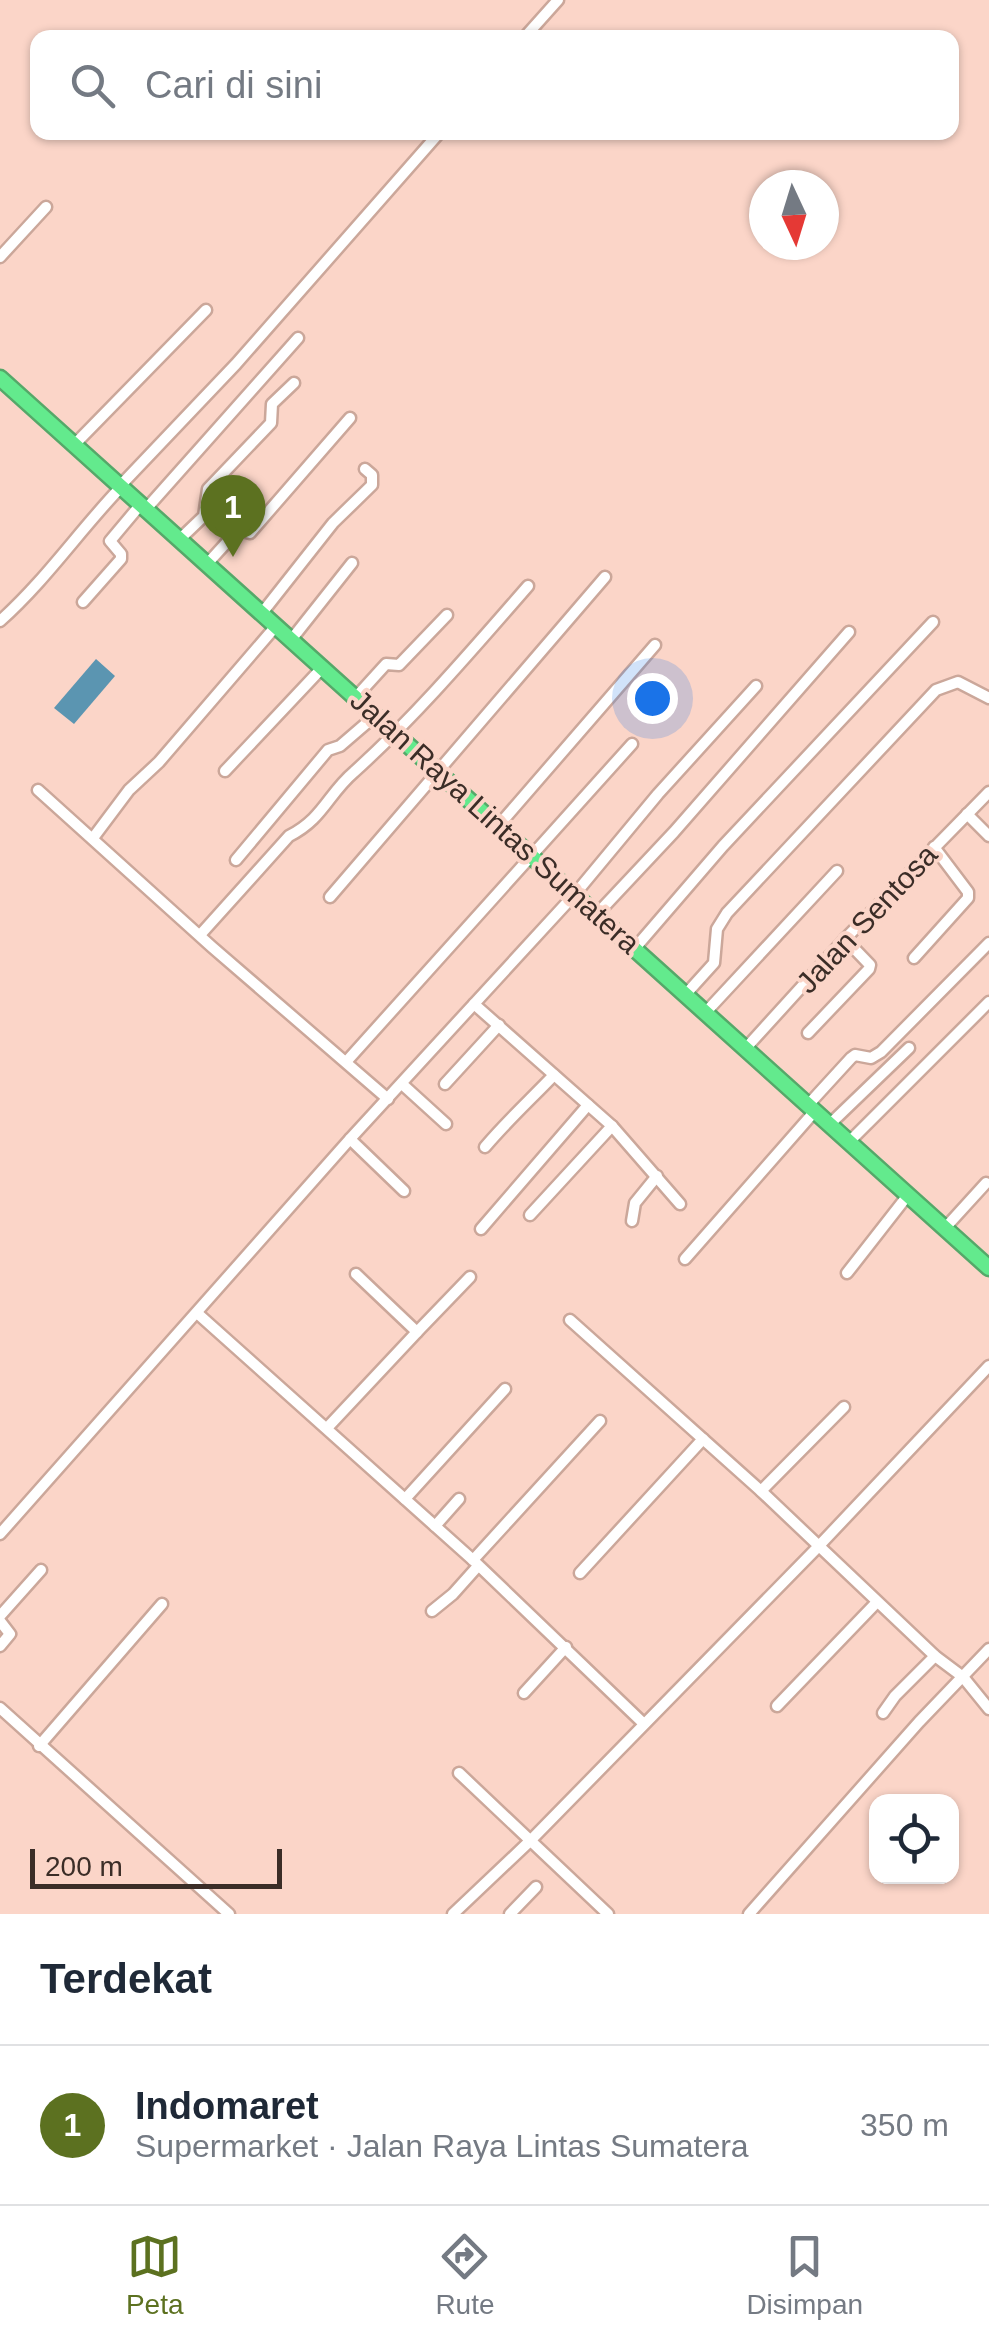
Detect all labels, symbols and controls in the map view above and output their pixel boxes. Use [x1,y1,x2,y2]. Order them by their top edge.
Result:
search box [30,30,959,140]
icon: search [65,58,120,113]
text: Cari di sini [145,64,322,106]
north arrow [749,170,839,260]
pin: 1 [200,474,266,557]
your location [627,673,678,724]
street label: Jalan Raya Lintas Sumatera [344,683,647,960]
street label: Jalan Sentosa [790,838,944,999]
map controls [869,1794,959,1884]
button: locate [869,1794,959,1884]
scale bar [30,1844,282,1888]
text: 200 m [45,1851,123,1882]
text: Terdekat [40,1955,212,2002]
text: Indomaret [135,2085,319,2127]
text: 1 [64,2107,81,2143]
text: 350 m [860,2107,949,2143]
text: Supermarket · Jalan Raya Lintas Sumatera [135,2128,749,2164]
tab: Peta [126,2229,184,2321]
tab: Rute [435,2229,495,2321]
tab: Disimpan [746,2229,863,2321]

